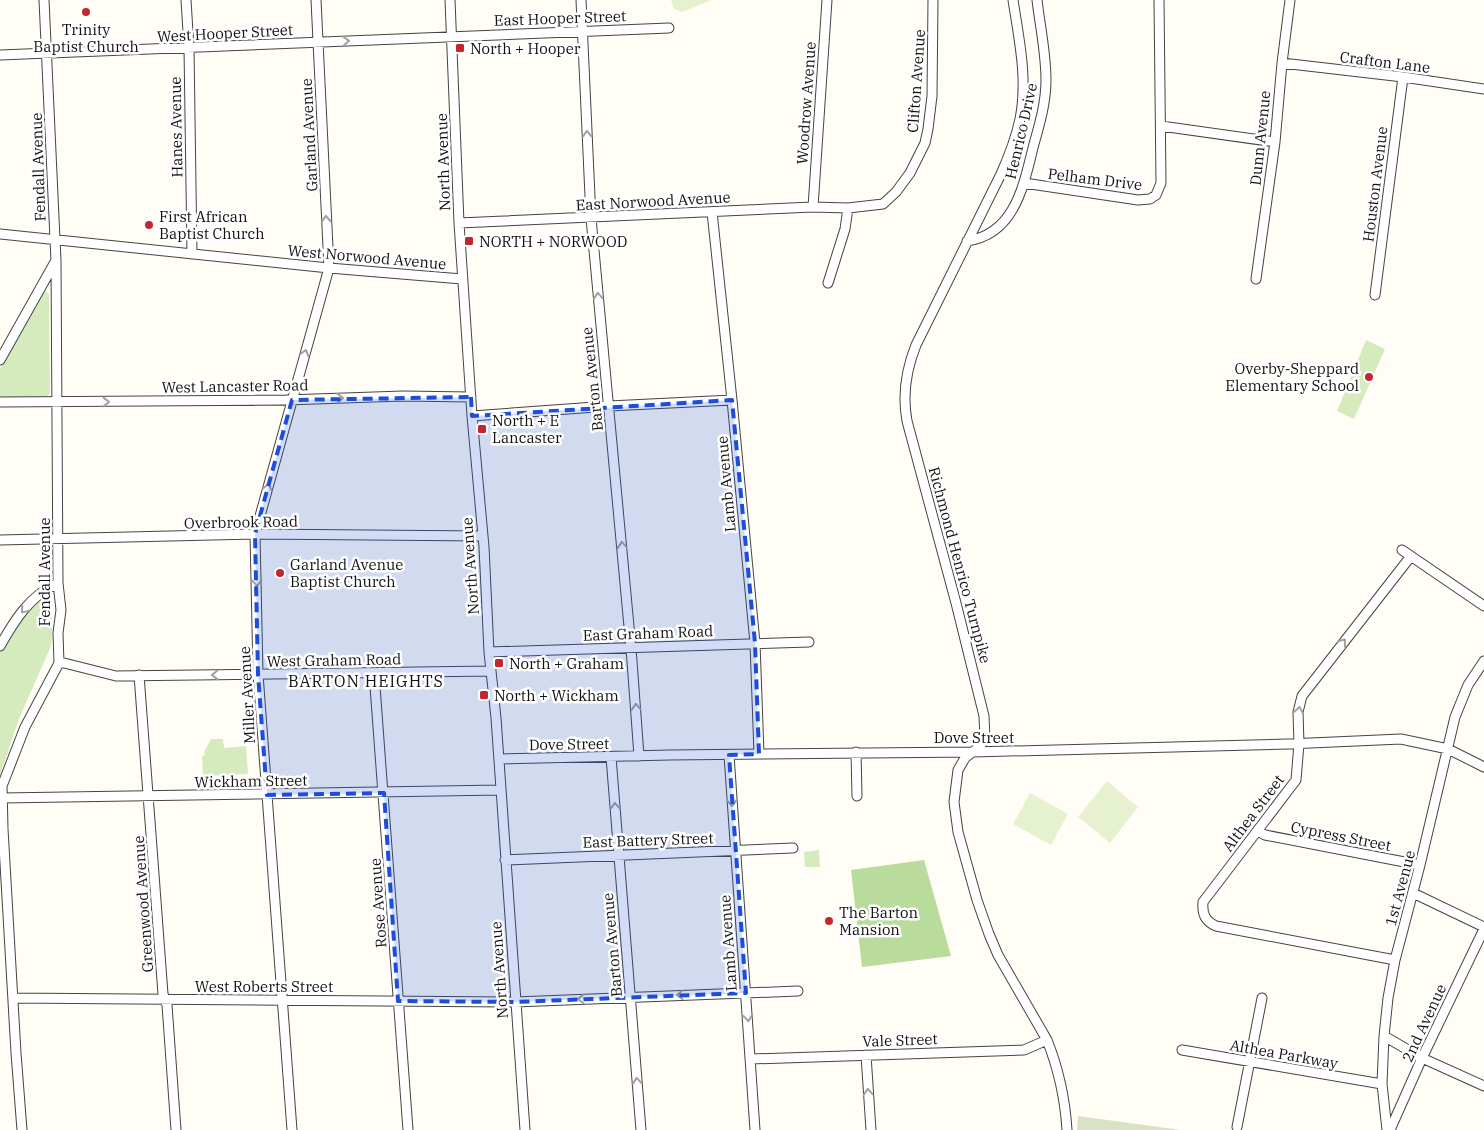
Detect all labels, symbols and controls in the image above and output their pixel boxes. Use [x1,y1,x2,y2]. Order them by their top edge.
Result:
marker: Trinity Baptist Church [80,6,92,18]
street label: East Hooper Street [494,6,626,30]
place label: Trinity Baptist Church [33,20,139,56]
street label: West Hooper Street [156,20,294,46]
street label: Clifton Avenue [903,29,929,133]
one-way arrow [342,35,350,46]
place label: North + Hooper [470,39,581,58]
street label: Woodrow Avenue [792,41,820,165]
marker: North + Hooper [454,42,466,54]
street label: Crafton Lane [1339,47,1431,77]
street label: Hanes Avenue [166,76,186,178]
street label: Garland Avenue [297,78,321,192]
street label: Henrico Drive [1001,81,1041,181]
street label: Dunn Avenue [1246,90,1274,186]
street label: Fendall Avenue [27,112,49,222]
street label: North Avenue [432,113,454,211]
street label: Houston Avenue [1358,125,1392,243]
one-way arrow [582,130,593,138]
street label: Pelham Drive [1047,164,1143,194]
street label: East Norwood Avenue [575,187,731,215]
place label: First African Baptist Church [159,207,265,243]
one-way arrow [321,215,332,223]
marker: First African Baptist Church [143,219,155,231]
place label: NORTH + NORWOOD [479,232,627,251]
marker: NORTH + NORWOOD [463,235,475,247]
street label: West Norwood Avenue [287,241,447,273]
one-way arrow [593,292,604,300]
street label: Barton Avenue [577,326,607,432]
one-way arrow [299,349,309,357]
place label: Overby-Sheppard Elementary School [1225,359,1359,395]
marker: Overby-Sheppard Elementary School [1363,371,1375,383]
street label: West Lancaster Road [161,375,309,397]
one-way arrow [337,393,345,403]
one-way arrow [102,397,110,407]
place label: North + E Lancaster [492,411,562,447]
marker: North + E Lancaster [476,423,488,435]
street label: Lamb Avenue [712,435,740,533]
street label: Richmond Henrico Turnpike [925,465,995,665]
one-way arrow [262,483,273,492]
street label: Overbrook Road [184,512,298,532]
street label: North Avenue [457,517,483,615]
street label: Fendall Avenue [35,518,54,626]
one-way arrow [617,541,628,549]
place label: Garland Avenue Baptist Church [290,555,403,591]
marker: Garland Avenue Baptist Church [274,567,286,579]
one-way arrow [252,580,262,587]
one-way arrow [21,604,30,613]
street label: East Graham Road [582,621,714,645]
one-way arrow [1337,638,1346,648]
street label: Miller Avenue [235,646,259,744]
street label: West Graham Road [267,649,401,671]
place label: North + Graham [509,654,624,673]
marker: North + Graham [493,657,505,669]
one-way arrow [210,670,218,680]
district label: BARTON HEIGHTS [288,671,444,691]
place label: North + Wickham [494,686,619,705]
marker: North + Wickham [478,689,490,701]
one-way arrow [630,703,641,711]
one-way arrow [1294,706,1304,715]
street label: Dove Street [934,728,1014,747]
street label: Dove Street [529,734,609,754]
street label: Wickham Street [194,771,308,791]
street label: Althea Street [1218,771,1288,855]
one-way arrow [727,800,738,808]
one-way arrow [609,802,620,810]
street label: Cypress Street [1289,817,1393,855]
street label: East Battery Street [582,828,714,852]
street label: Greenwood Avenue [129,835,157,973]
street label: 1st Avenue [1381,848,1419,928]
street label: Rose Avenue [365,858,391,948]
street label: Barton Avenue [598,892,626,998]
street label: Lamb Avenue [715,894,741,992]
place label: The Barton Mansion [839,903,918,939]
marker: The Barton Mansion [823,915,835,927]
street label: North Avenue [486,921,512,1019]
street label: West Roberts Street [195,977,333,996]
street label: 2nd Avenue [1398,981,1450,1065]
one-way arrow [675,990,683,1001]
one-way arrow [577,994,585,1005]
one-way arrow [742,1014,753,1022]
street label: Vale Street [862,1029,938,1051]
street label: Althea Parkway [1228,1035,1340,1073]
one-way arrow [632,1077,643,1085]
one-way arrow [863,1088,874,1096]

